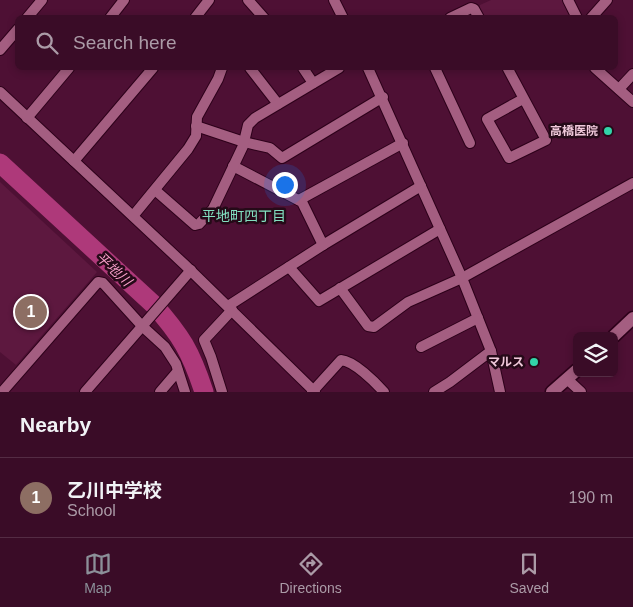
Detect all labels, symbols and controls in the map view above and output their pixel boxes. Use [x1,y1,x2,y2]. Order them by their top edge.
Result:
search box [15,15,618,70]
icon: search [33,29,61,57]
text: Search here [73,32,177,53]
place label: 高橋医院 [550,124,598,138]
marker: 高橋医院 [602,125,614,137]
your location [272,172,298,198]
district label: 平地町四丁目 [202,208,286,224]
water label: 平地川 [93,249,136,291]
pin: 1 [15,293,47,331]
map controls [573,332,618,377]
button: layers [573,332,618,377]
place label: マルス [488,355,524,369]
marker: マルス [528,356,540,368]
text: Nearby [20,413,91,436]
text: 乙川中学校 [67,480,162,501]
text: 1 [32,489,40,506]
text: 190 m [569,489,613,506]
text: School [67,502,116,519]
tab: Map [84,550,112,596]
tab: Directions [280,550,342,596]
tab: Saved [509,550,549,596]

